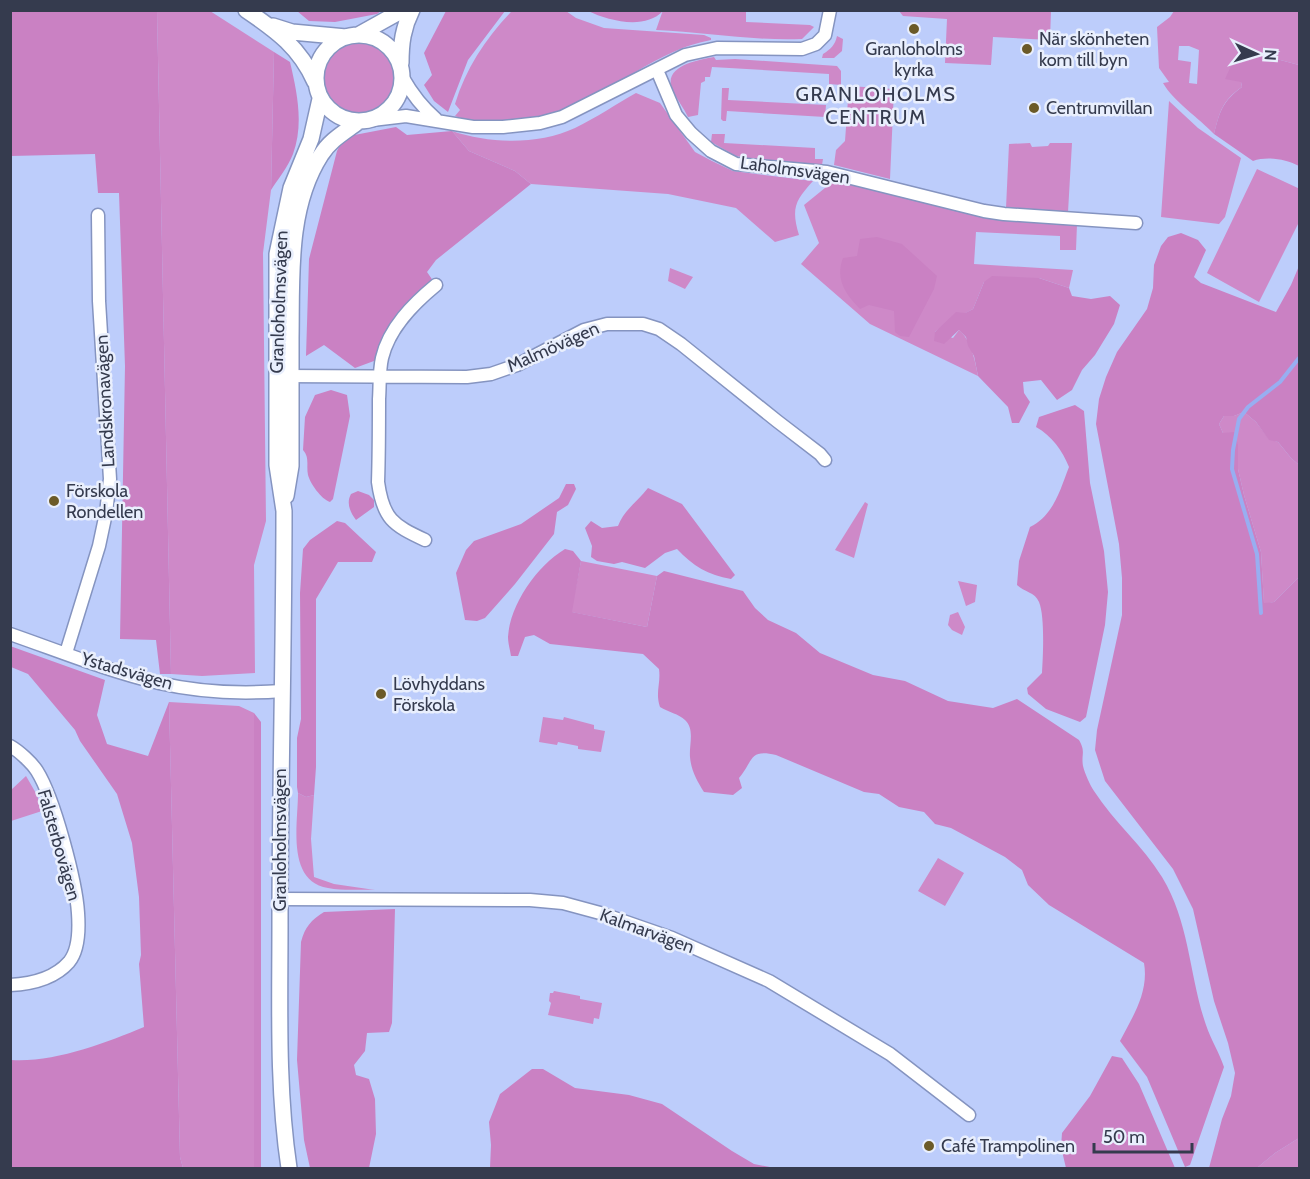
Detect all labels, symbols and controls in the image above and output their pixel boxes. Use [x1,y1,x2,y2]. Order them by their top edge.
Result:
marker: Granloholms kyrka [907,22,921,36]
north arrow [1226,24,1286,84]
place label: När skönheten kom till byn [1039,28,1149,71]
place label: Granloholms kyrka [865,38,963,81]
marker: När skönheten kom till byn [1020,42,1034,56]
text: N [1261,49,1280,61]
district label: GRANLOHOLMS CENTRUM [796,82,956,129]
place label: Centrumvillan [1046,97,1153,119]
marker: Centrumvillan [1027,101,1041,115]
street label: Laholmsvägen [739,151,851,189]
street label: Granloholmsvägen [266,230,292,374]
street label: Malmövägen [504,317,602,377]
street label: Landskronavägen [91,334,119,468]
place label: Förskola Rondellen [66,480,143,523]
marker: Förskola Rondellen [47,494,61,508]
street label: Ystadsvägen [78,647,175,695]
place label: Lövhyddans Förskola [393,673,485,716]
marker: Lövhyddans Förskola [374,687,388,701]
street label: Granloholmsvägen [269,768,291,912]
street label: Falsterbovägen [33,787,85,903]
street label: Kalmarvägen [597,904,697,958]
scale bar [1094,1116,1192,1154]
text: 50 m [1103,1126,1145,1148]
place label: Café Trampolinen [941,1135,1075,1157]
marker: Café Trampolinen [922,1139,936,1153]

